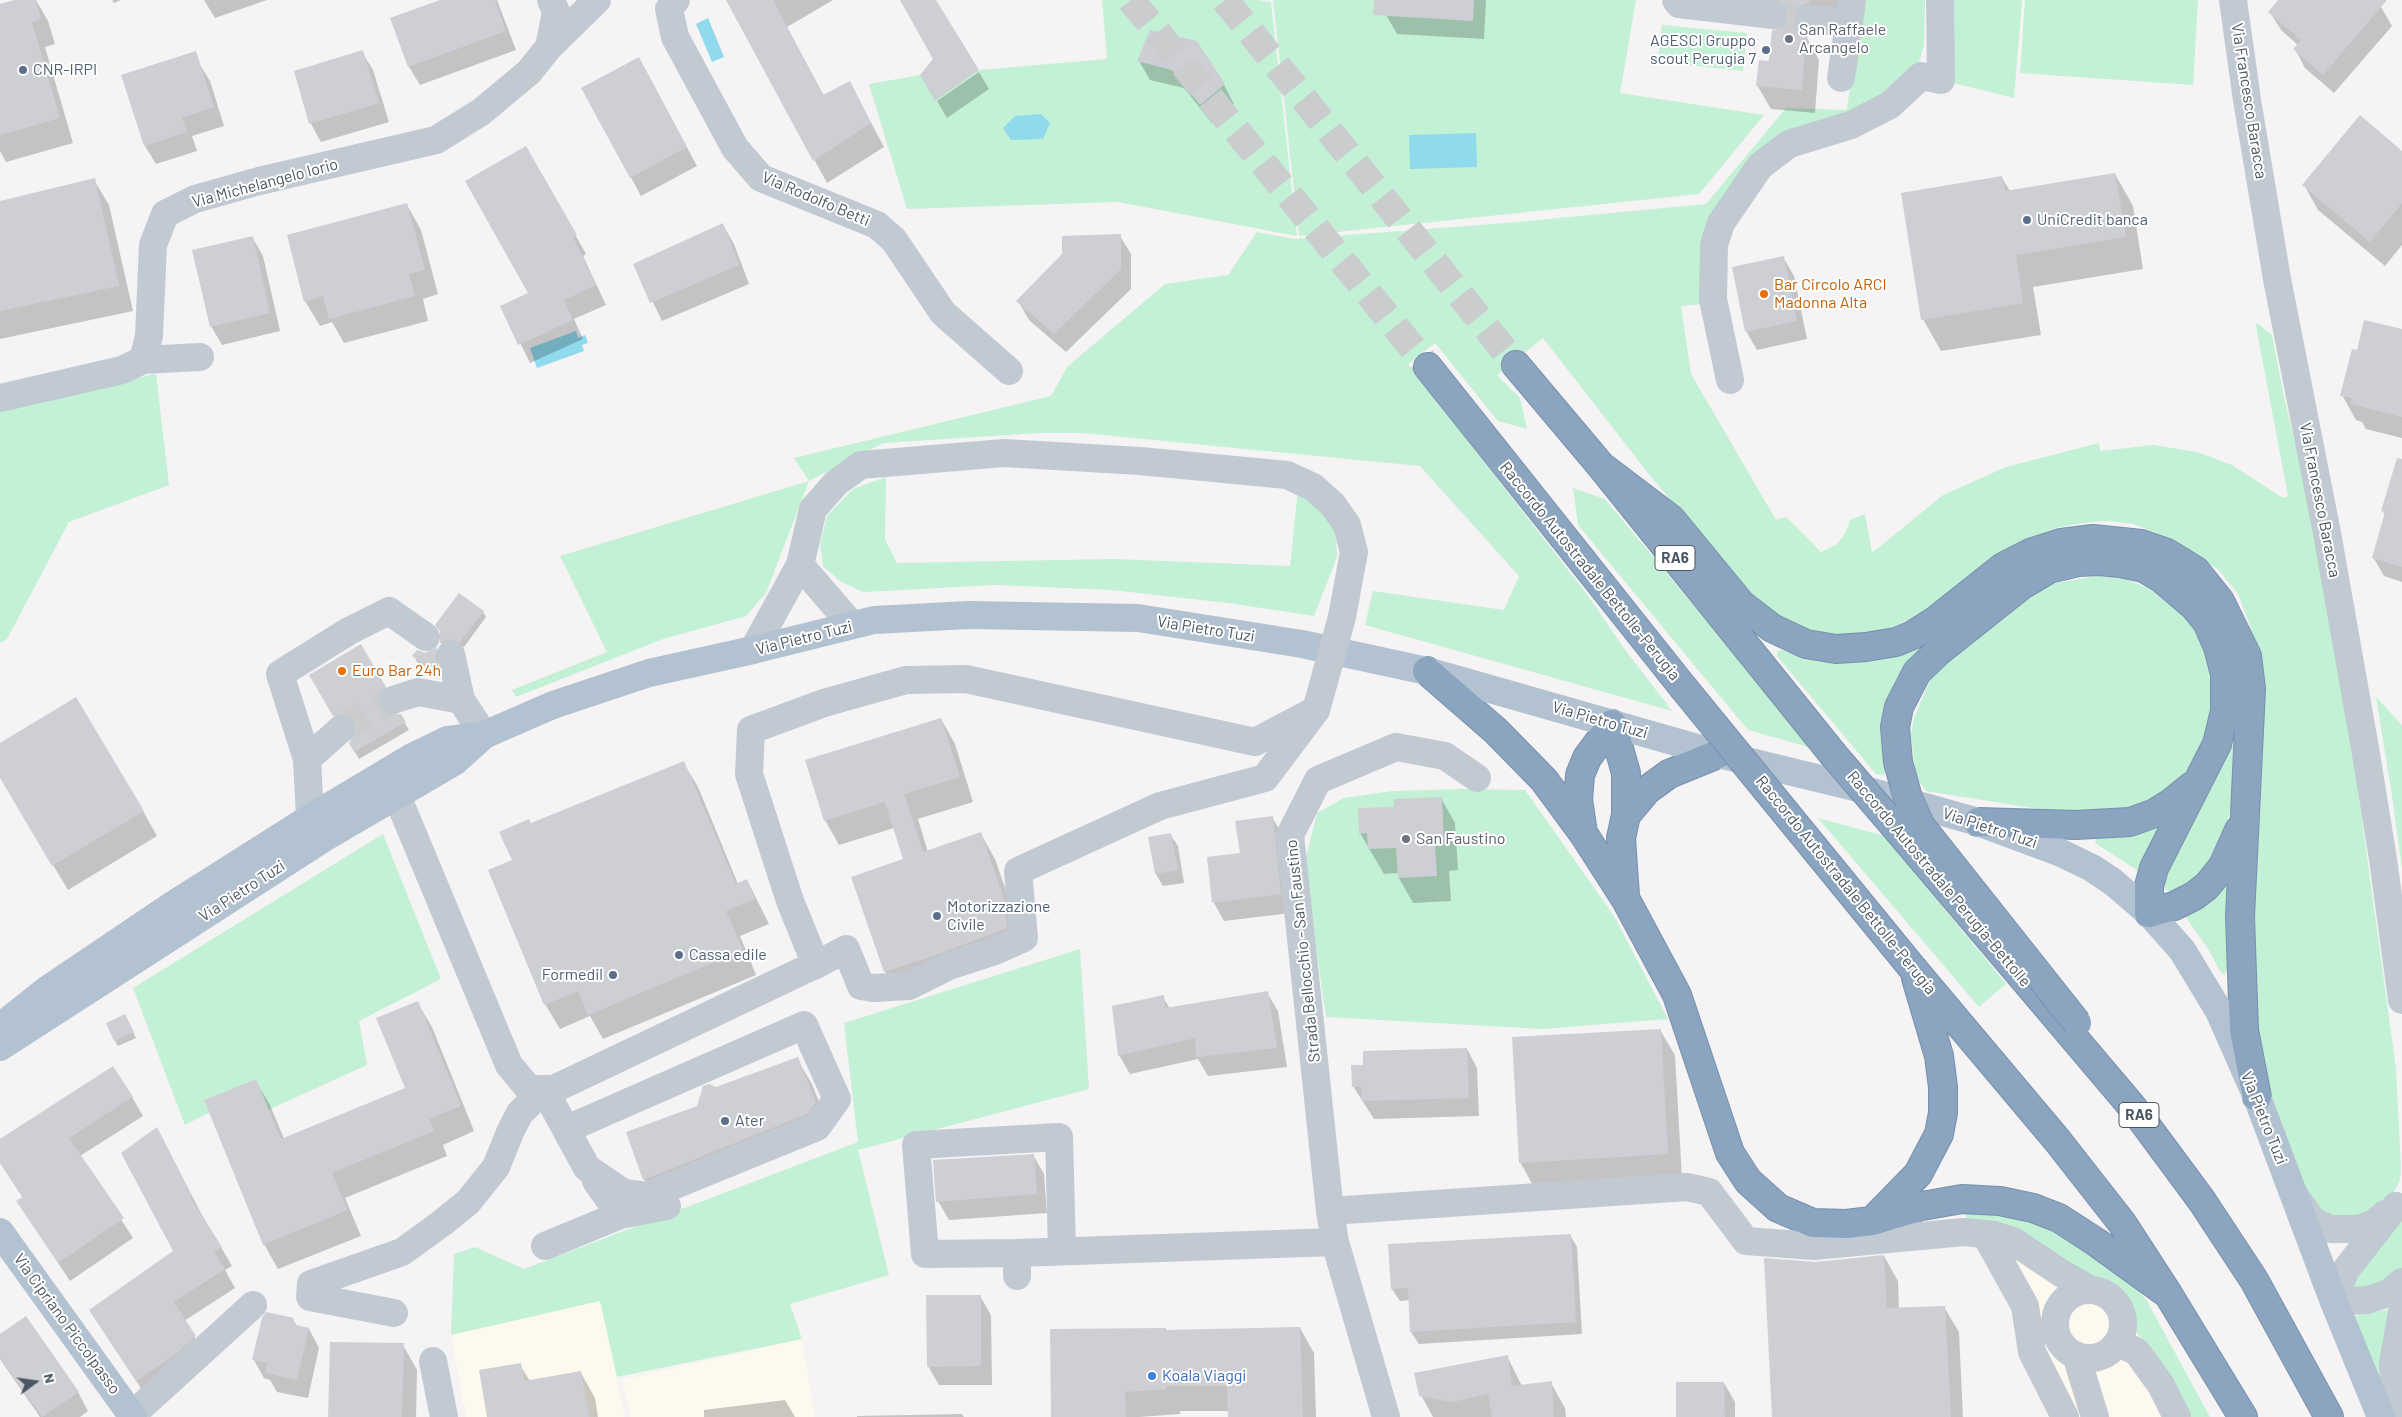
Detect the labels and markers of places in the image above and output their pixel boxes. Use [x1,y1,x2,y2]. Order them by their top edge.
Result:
place label: San Raffaele Arcangelo [1799,20,1886,58]
place label: AGESCI Gruppo scout Perugia 7 [1650,31,1756,69]
marker: San Raffaele Arcangelo [1783,33,1795,45]
marker: AGESCI Gruppo scout Perugia 7 [1760,44,1772,56]
place label: CNR-IRPI [33,60,97,80]
marker: CNR-IRPI [17,64,29,76]
place label: UniCredit banca [2037,210,2148,230]
marker: UniCredit banca [2021,214,2033,226]
place label: Bar Circolo ARCI Madonna Alta [1774,275,1887,313]
marker: Bar Circolo ARCI Madonna Alta [1758,288,1770,300]
place label: Euro Bar 24h [352,661,441,681]
marker: Euro Bar 24h [336,665,348,677]
place label: San Faustino [1416,829,1505,849]
marker: San Faustino [1400,833,1412,845]
place label: Motorizzazione Civile [947,897,1051,935]
marker: Motorizzazione Civile [931,910,943,922]
place label: Cassa edile [689,945,767,965]
marker: Cassa edile [673,949,685,961]
place label: Formedil [542,965,603,985]
marker: Formedil [607,969,619,981]
place label: Ater [735,1111,764,1131]
marker: Ater [719,1115,731,1127]
place label: Koala Viaggi [1162,1366,1246,1386]
marker: Koala Viaggi [1146,1370,1158,1382]

